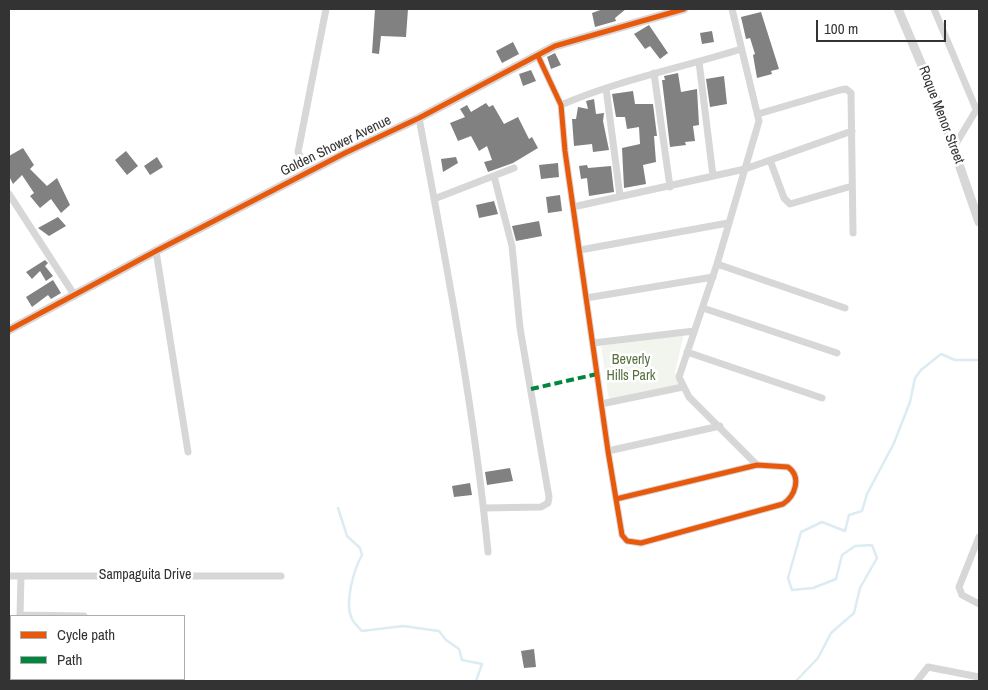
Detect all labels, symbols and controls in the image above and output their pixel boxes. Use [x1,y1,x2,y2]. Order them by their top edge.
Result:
scale bar [818,10,948,42]
text: 100 m [824,18,858,39]
street label: Roque Menor Street [915,64,967,166]
street label: Golden Shower Avenue [278,112,394,180]
park label: Beverly Hills Park [606,352,656,384]
street label: Sampaguita Drive [99,567,191,583]
legend [10,615,185,680]
text: Cycle path [57,624,115,645]
text: Path [57,649,82,670]

